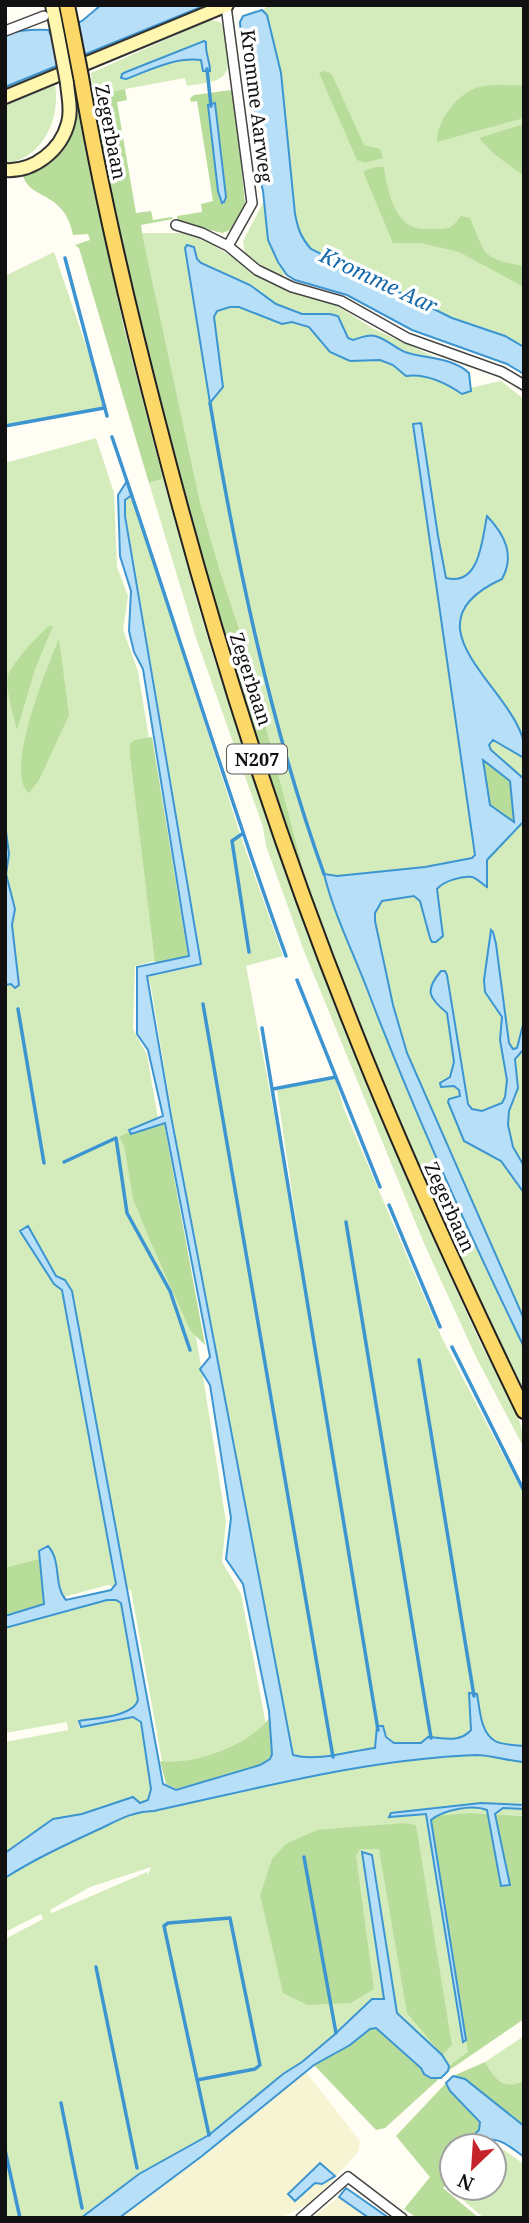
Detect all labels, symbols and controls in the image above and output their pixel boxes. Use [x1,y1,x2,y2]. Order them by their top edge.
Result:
street label: Kromme Aarweg [235,28,279,184]
street label: Zegerbaan [89,82,133,182]
water label: Kromme Aar [315,240,442,319]
street label: Zegerbaan [224,629,278,729]
road number: N207 [227,744,287,774]
street label: Zegerbaan [419,1158,481,1256]
north arrow [438,2132,508,2202]
text: N [454,2167,478,2197]

